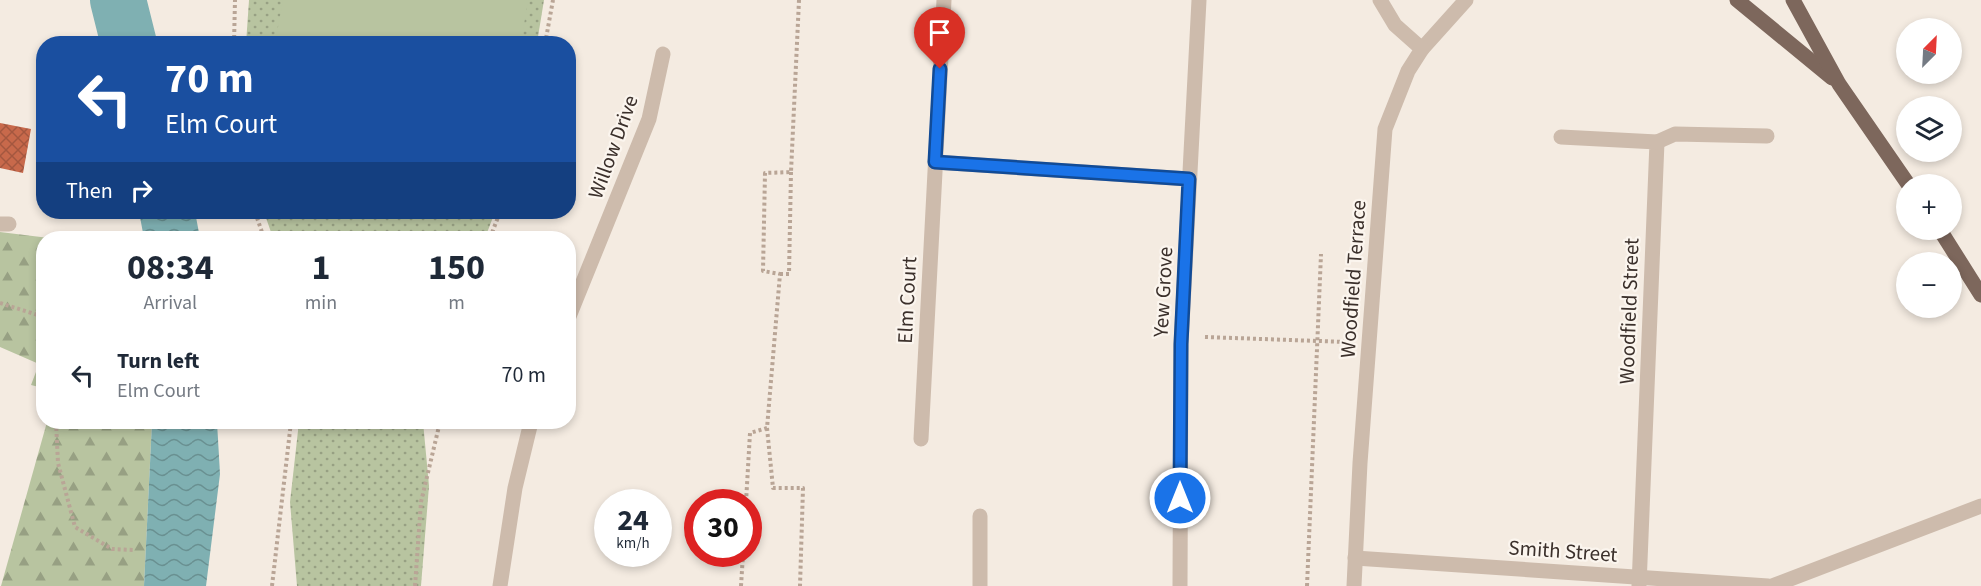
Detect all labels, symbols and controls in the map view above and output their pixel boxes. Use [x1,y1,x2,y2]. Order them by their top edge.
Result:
pin [914,7,965,69]
icon: arrive [923,16,956,49]
north arrow [1896,18,1962,84]
map controls [1896,18,1962,318]
text: 70 m [165,49,254,109]
icon: left [66,60,144,138]
street label: Willow Drive [580,91,646,203]
button: layers [1896,96,1962,162]
text: Elm Court [165,105,277,144]
icon: right [125,174,158,207]
button: + [1896,174,1962,240]
text: Then [66,175,113,207]
street label: Woodfield Terrace [1333,199,1373,359]
street label: Woodfield Street [1611,237,1647,385]
text: 08:34 [127,242,214,293]
text: 1 [311,242,330,293]
text: 150 [428,242,485,293]
street label: Yew Grove [1146,246,1180,339]
button: − [1896,252,1962,318]
street label: Elm Court [890,256,924,344]
text: Arrival [143,289,197,317]
text: min [305,289,337,317]
text: m [448,289,465,317]
text: Turn left [117,345,199,377]
icon: left [66,359,99,392]
text: 70 m [501,359,546,391]
text: Elm Court [117,377,200,405]
position arrow [1148,466,1212,530]
speed limit sign: 30 [684,489,762,567]
text: 24 [617,499,649,542]
street label: Smith Street [1508,532,1618,570]
text: km/h [616,533,650,554]

